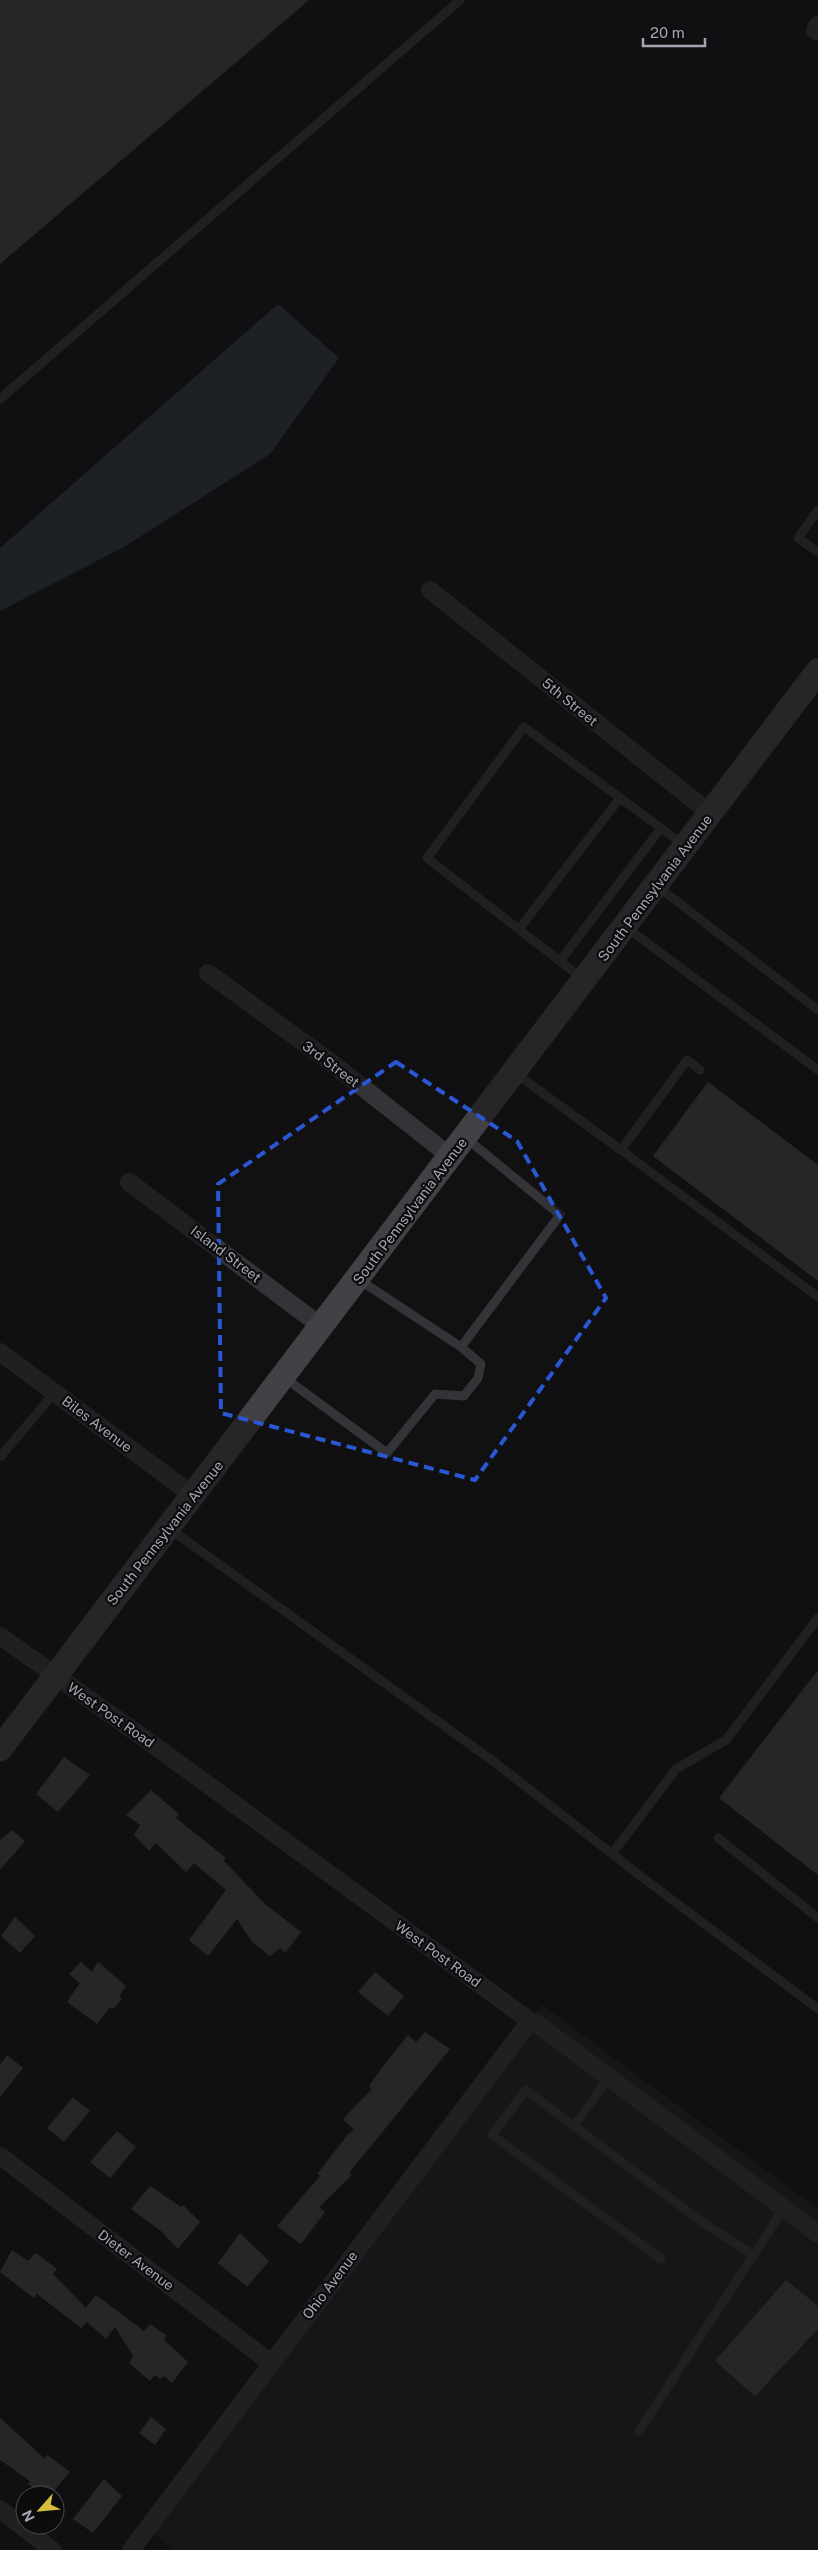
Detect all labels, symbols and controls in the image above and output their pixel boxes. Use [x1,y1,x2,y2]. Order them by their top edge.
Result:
scale bar [643,15,706,47]
text: 20 m [650,24,685,41]
street label: 5th Street [539,675,601,729]
street label: South Pennsylvania Avenue [595,812,715,964]
street label: 3rd Street [299,1038,363,1090]
street label: South Pennsylvania Avenue [350,1135,470,1287]
street label: Island Street [188,1222,264,1286]
street label: Biles Avenue [59,1393,135,1455]
street label: South Pennsylvania Avenue [104,1457,226,1608]
street label: West Post Road [65,1679,157,1751]
street label: West Post Road [392,1918,484,1990]
street label: Dieter Avenue [95,2226,177,2294]
street label: Ohio Avenue [299,2248,361,2322]
north arrow [15,2485,65,2535]
text: N [19,2507,38,2524]

